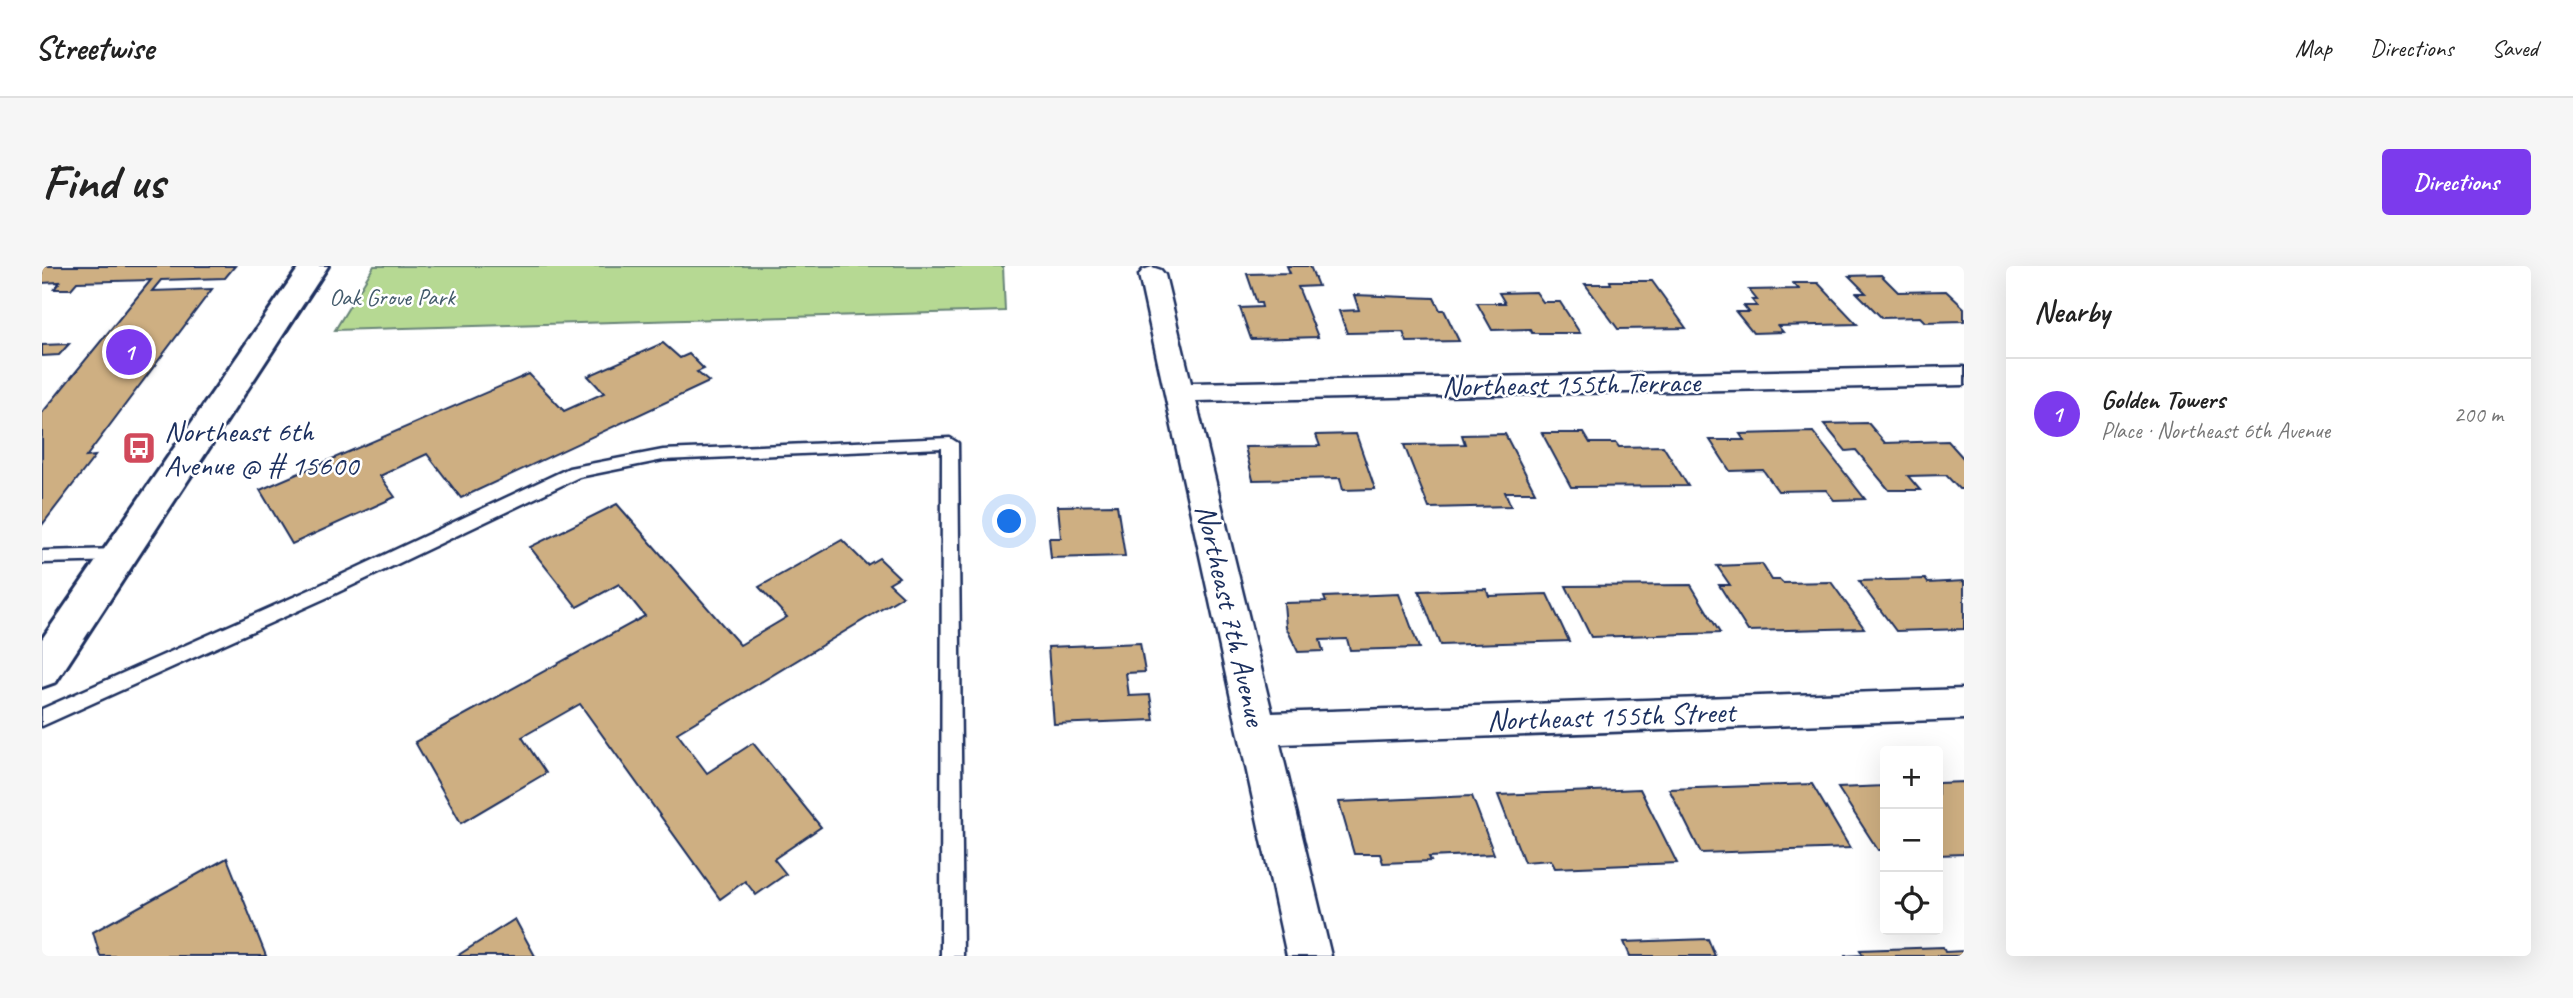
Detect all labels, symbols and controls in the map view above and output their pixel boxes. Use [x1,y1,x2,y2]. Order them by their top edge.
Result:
text: Streetwise [35,27,154,69]
text: Map [2295,33,2332,63]
text: Directions [2370,33,2453,63]
text: Saved [2491,33,2538,63]
button: Directions [2382,149,2531,215]
text: Find us [42,151,164,213]
park label: Oak Grove Park [329,282,457,312]
text: Nearby [2034,293,2110,331]
pin: 1 [106,326,152,378]
street label: Northeast 155th Terrace [1441,363,1703,405]
text: Golden Towers [2101,383,2225,416]
text: 1 [2052,400,2062,429]
text: 200 m [2454,400,2503,429]
place label: Northeast 6th Avenue @ # 15600 [164,412,361,484]
text: Place · Northeast 6th Avenue [2101,416,2330,445]
bus stop icon: Northeast 6th Avenue @ # 15600 [120,429,158,467]
street label: Northeast 7th Avenue [1187,501,1275,731]
your location [992,504,1026,538]
street label: Northeast 155th Street [1486,693,1739,739]
map controls [1880,746,1943,935]
button: + [1880,746,1943,809]
button: − [1880,809,1943,872]
button: locate [1880,872,1943,935]

